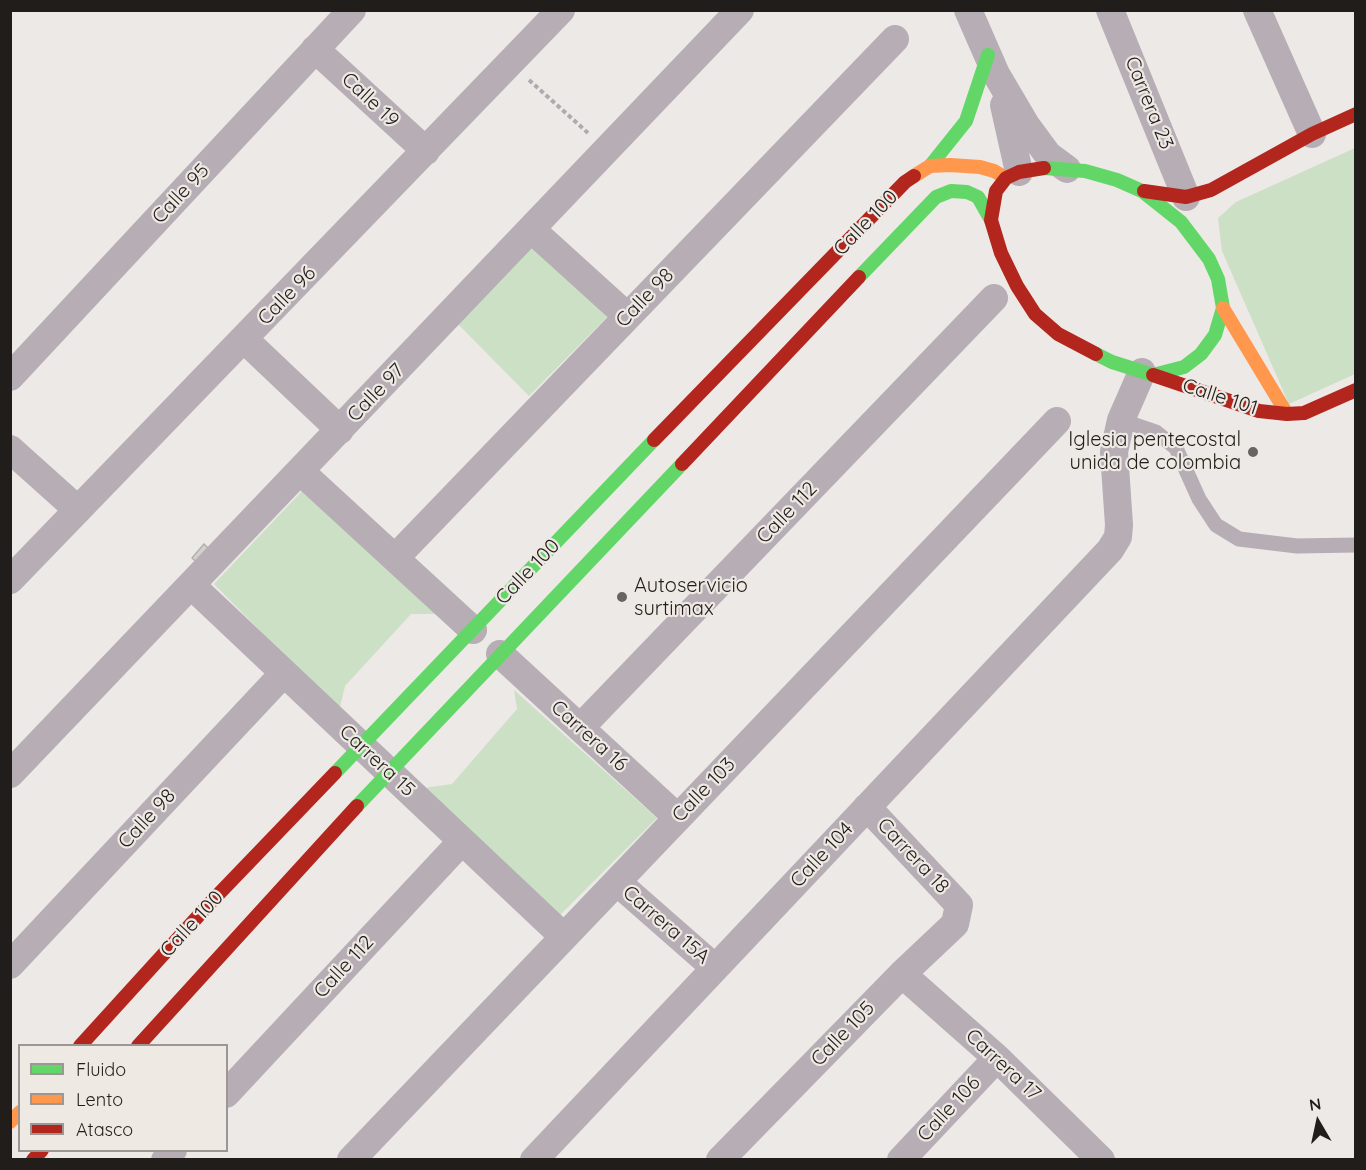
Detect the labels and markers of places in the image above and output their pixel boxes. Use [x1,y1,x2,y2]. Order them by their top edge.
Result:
place label: Iglesia pentecostal unida de colombia [1068,428,1241,475]
marker: Iglesia pentecostal unida de colombia [1246,445,1260,459]
place label: Autoservicio surtimax [634,574,748,621]
marker: Autoservicio surtimax [615,590,629,604]

